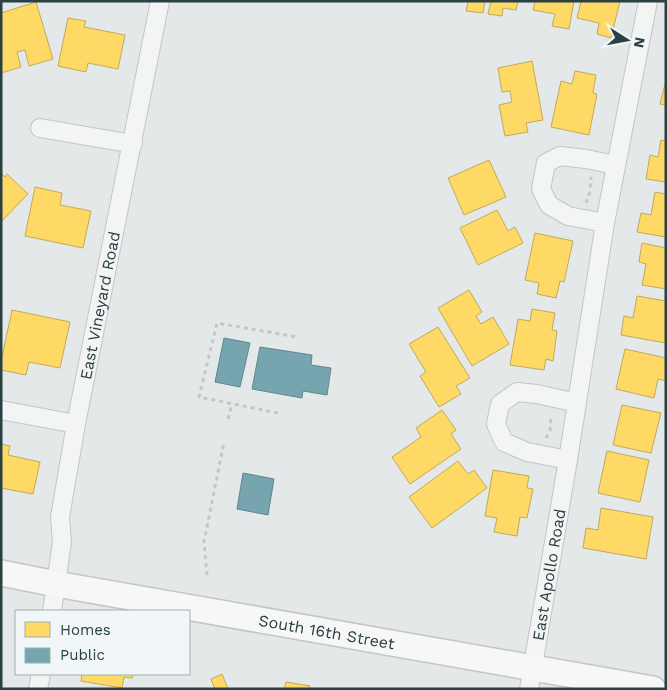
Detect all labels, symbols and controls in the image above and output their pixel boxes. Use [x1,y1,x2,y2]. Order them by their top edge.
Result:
north arrow [602,15,652,65]
text: N [631,36,649,49]
street label: East Vineyard Road [76,230,124,381]
street label: East Apollo Road [528,507,570,642]
legend [15,610,190,675]
street label: South 16th Street [257,611,396,653]
text: Homes [60,621,111,639]
text: Public [60,646,105,664]

